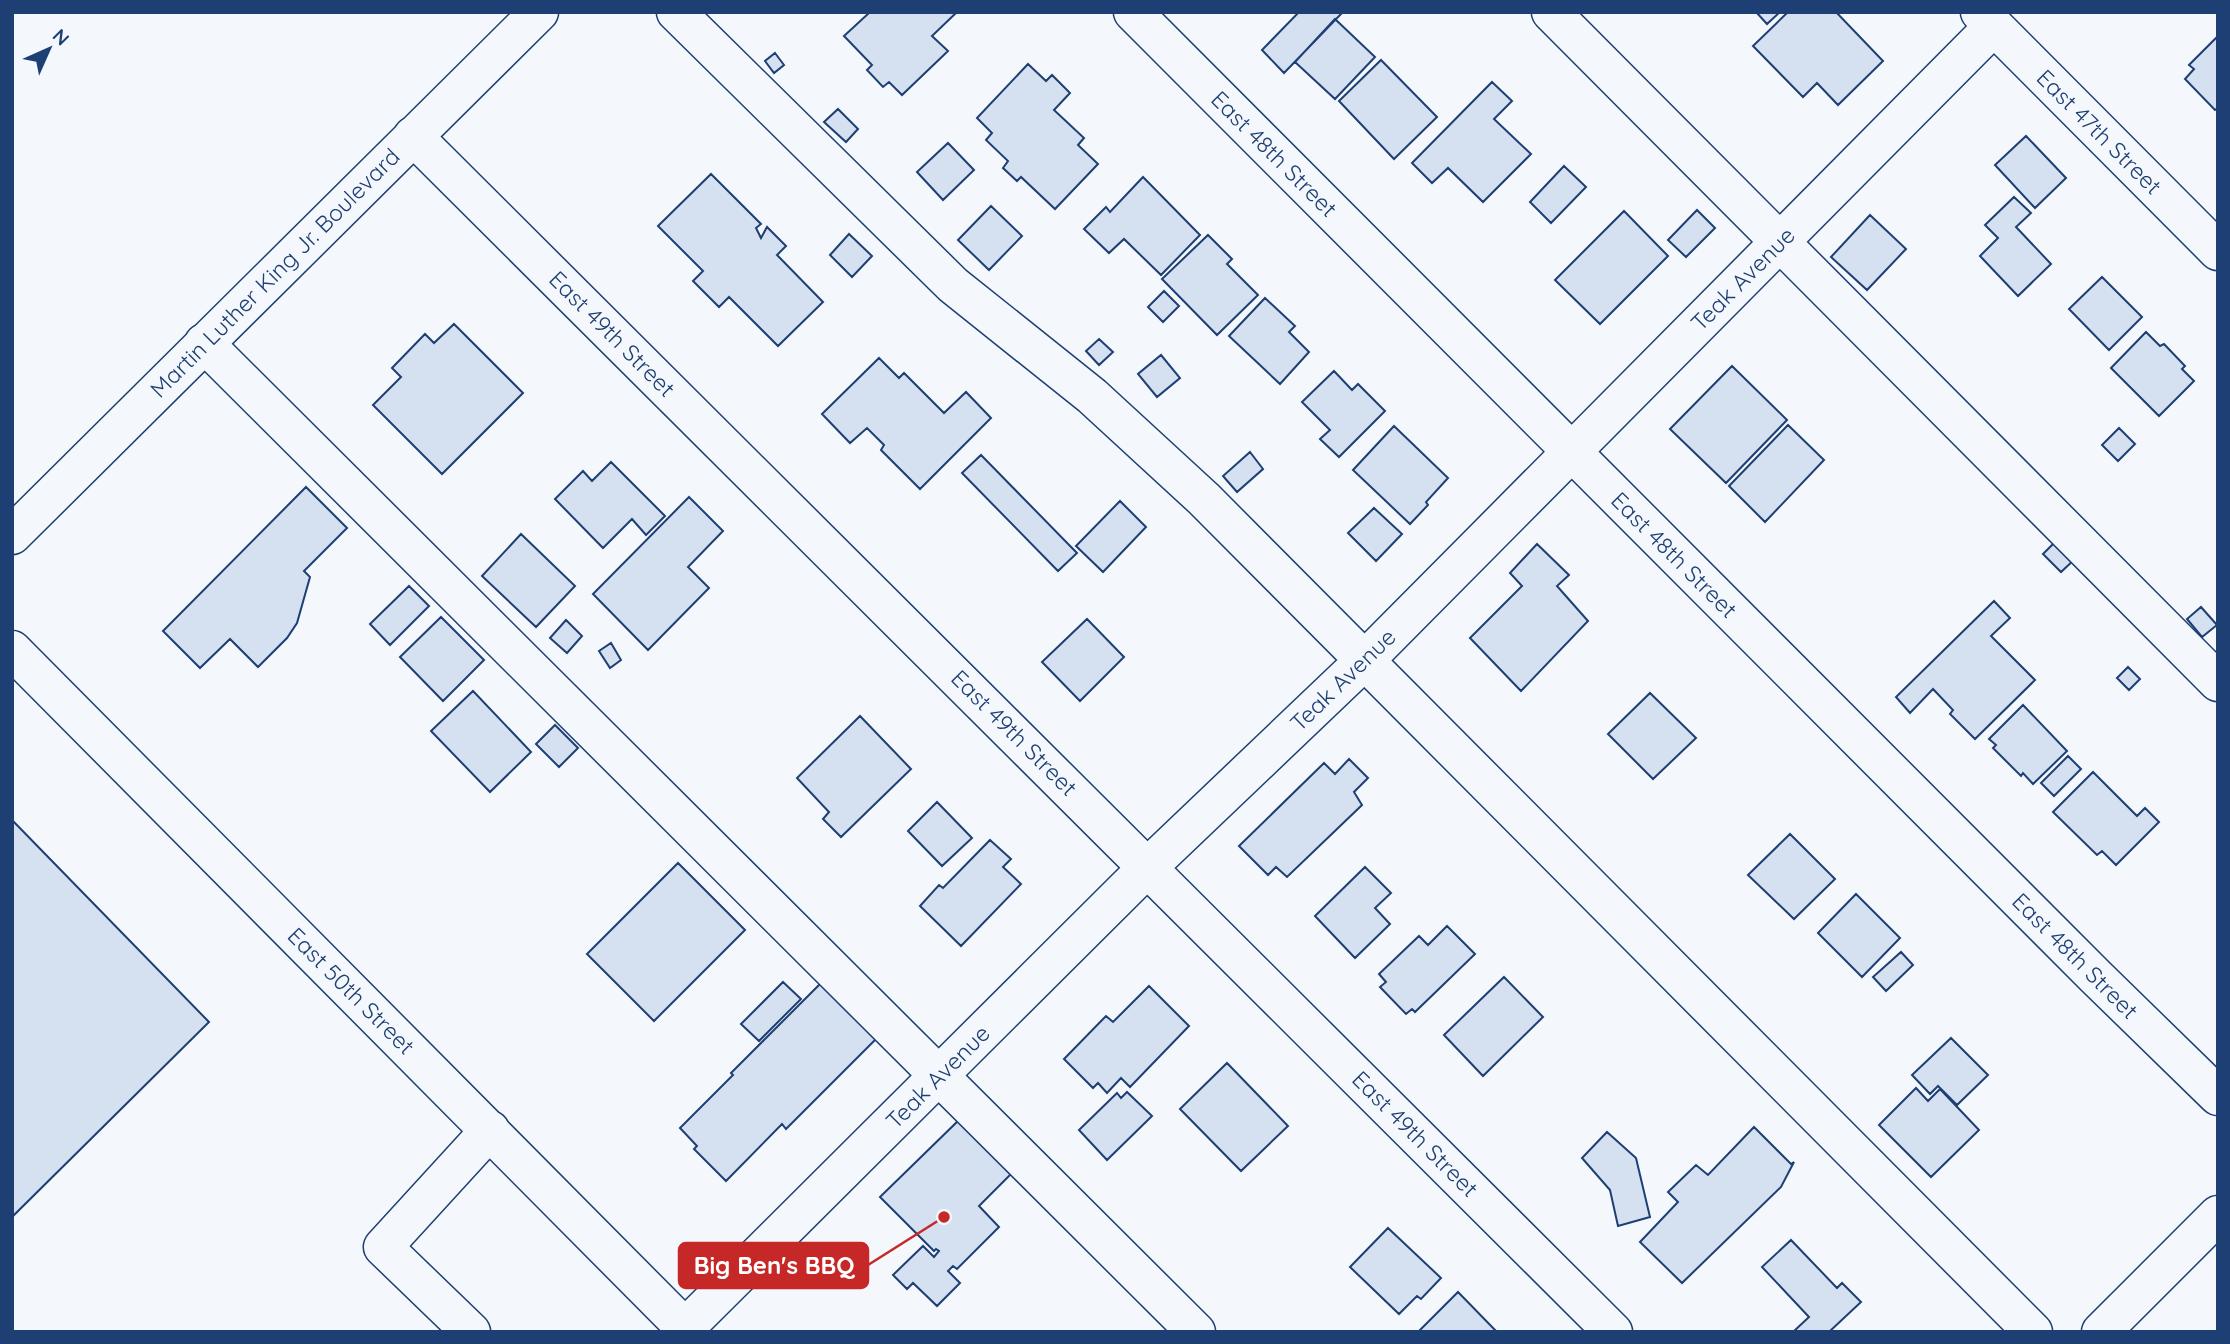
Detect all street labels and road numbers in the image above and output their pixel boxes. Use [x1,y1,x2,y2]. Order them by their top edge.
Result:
street label: East 47th Street [2031,63,2168,200]
street label: East 48th Street [1205,85,1344,223]
street label: Martin Luther King Jr. Boulevard [144,142,405,403]
street label: Teak Avenue [1685,221,1801,337]
street label: East 49th Street [543,265,682,403]
street label: East 48th Street [1605,486,1744,624]
street label: Teak Avenue [1284,622,1401,737]
street label: East 49th Street [945,664,1084,802]
street label: East 48th Street [2006,887,2145,1025]
street label: East 50th Street [282,921,421,1060]
street label: Teak Avenue [880,1019,996,1135]
street label: East 49th Street [1346,1065,1485,1203]

